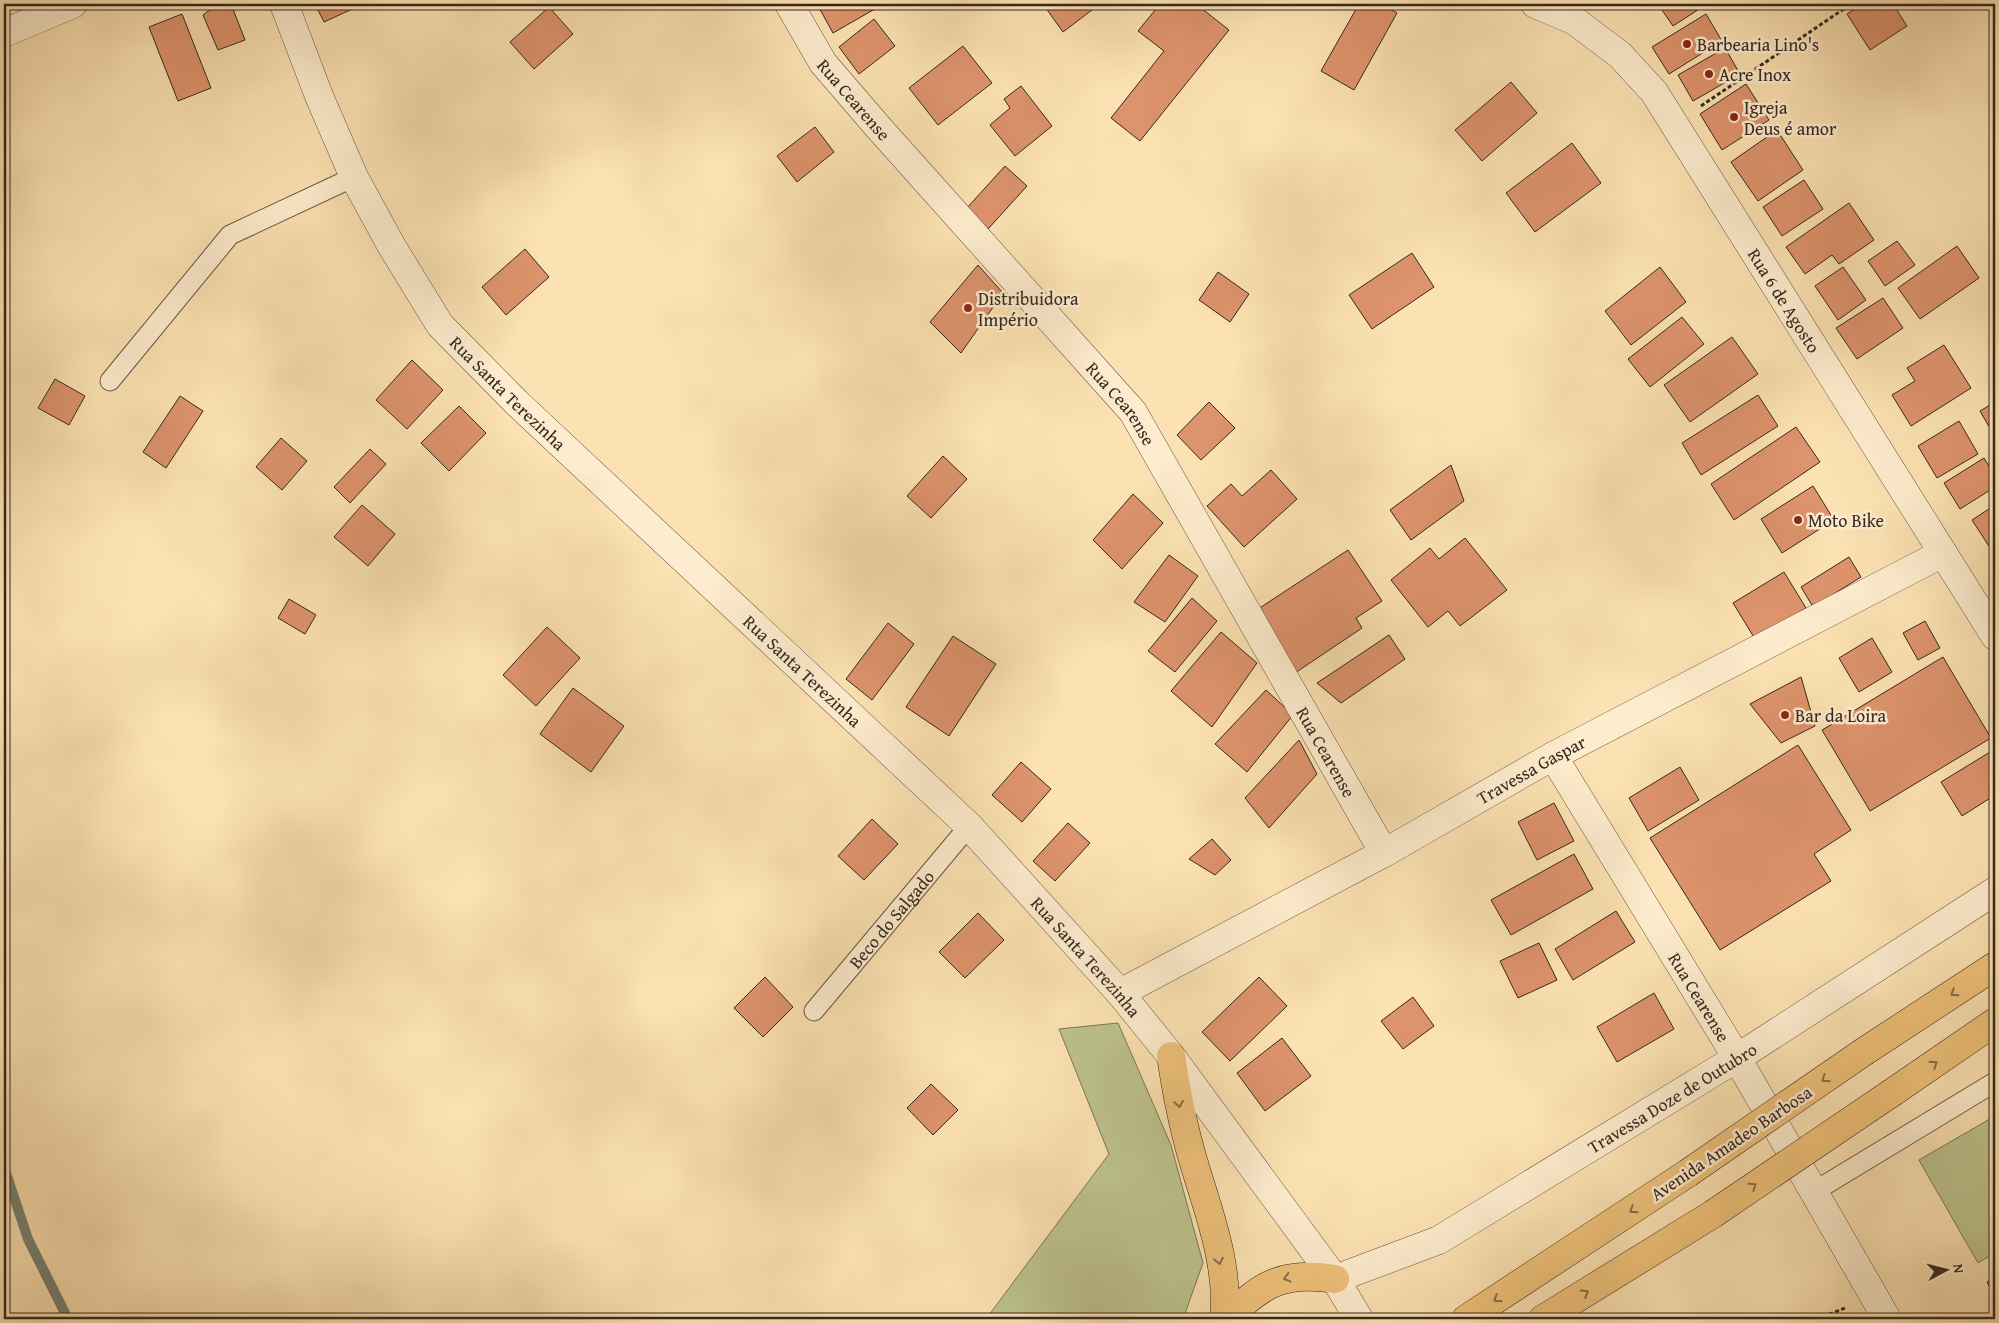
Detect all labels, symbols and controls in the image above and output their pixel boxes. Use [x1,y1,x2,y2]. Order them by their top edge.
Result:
place label: Barbearia Lino's [1697,31,1819,58]
marker: Barbearia Lino's [1681,38,1693,50]
street label: Rua Cearense [811,52,897,146]
place label: Acre Inox [1719,61,1792,88]
marker: Acre Inox [1703,68,1715,80]
place label: Igreja Deus é amor [1744,94,1837,142]
marker: Igreja Deus é amor [1728,111,1740,123]
street label: Rua 6 de Agosto [1742,243,1828,358]
place label: Distribuidora Império [978,285,1079,333]
marker: Distribuidora Império [962,302,974,314]
street label: Rua Santa Terezinha [444,329,573,457]
street label: Rua Cearense [1080,355,1163,450]
place label: Moto Bike [1808,507,1884,534]
marker: Moto Bike [1792,514,1804,526]
street label: Rua Santa Terezinha [737,608,869,733]
street label: Rua Cearense [1290,701,1363,802]
place label: Bar da Loira [1795,702,1886,729]
marker: Bar da Loira [1779,709,1791,721]
street label: Travessa Gaspar [1471,728,1591,811]
street label: Beco do Salgado [842,864,940,974]
street label: Rua Santa Terezinha [1025,890,1148,1023]
street label: Rua Cearense [1662,947,1737,1047]
one-way arrow [1951,987,1960,996]
street label: Travessa Doze de Outubro [1582,1035,1762,1160]
one-way arrow [1928,1061,1937,1070]
one-way arrow [1821,1073,1831,1082]
street label: Avenida Amadeo Barbosa [1645,1078,1818,1207]
one-way arrow [1173,1100,1183,1108]
one-way arrow [1747,1183,1757,1192]
one-way arrow [1629,1204,1638,1213]
north arrow [1922,1246,1972,1296]
one-way arrow [1214,1257,1224,1265]
text: N [1948,1263,1969,1275]
one-way arrow [1283,1272,1291,1283]
one-way arrow [1579,1290,1588,1300]
one-way arrow [1493,1293,1503,1302]

